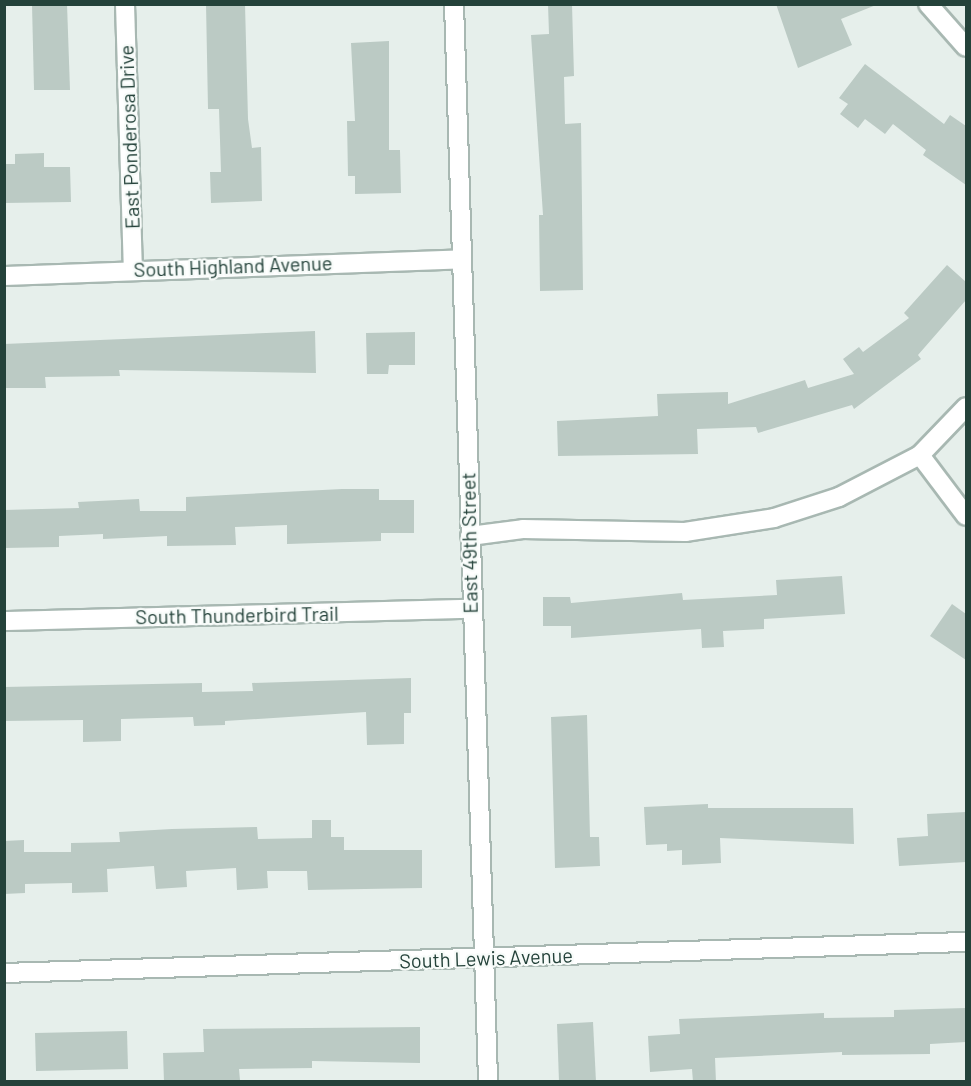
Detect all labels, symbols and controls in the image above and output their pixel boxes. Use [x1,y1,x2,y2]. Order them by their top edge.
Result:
street label: East Ponderosa Drive [114,44,144,230]
street label: South Highland Avenue [133,251,333,281]
street label: East 49th Street [456,472,482,614]
street label: South Thunderbird Trail [135,601,339,629]
street label: South Lewis Avenue [399,943,573,973]

